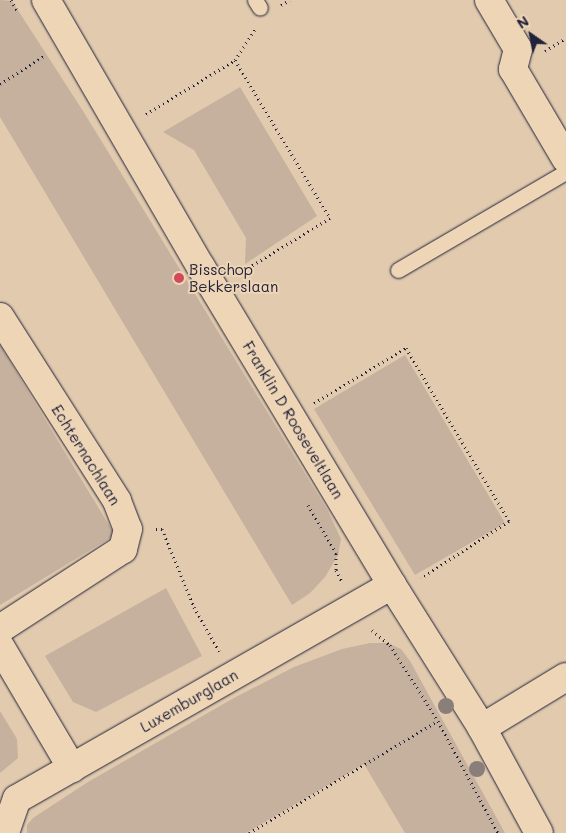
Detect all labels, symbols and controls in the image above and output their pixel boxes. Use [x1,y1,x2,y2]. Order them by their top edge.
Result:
north arrow [506,10,556,60]
text: N [513,11,532,33]
place label: Bisschop Bekkerslaan [189,260,278,295]
marker: Bisschop Bekkerslaan [173,272,185,284]
street label: Franklin D Rooseveltlaan [239,338,347,502]
street label: Echternachlaan [48,401,124,509]
street label: Luxemburglaan [137,666,241,736]

